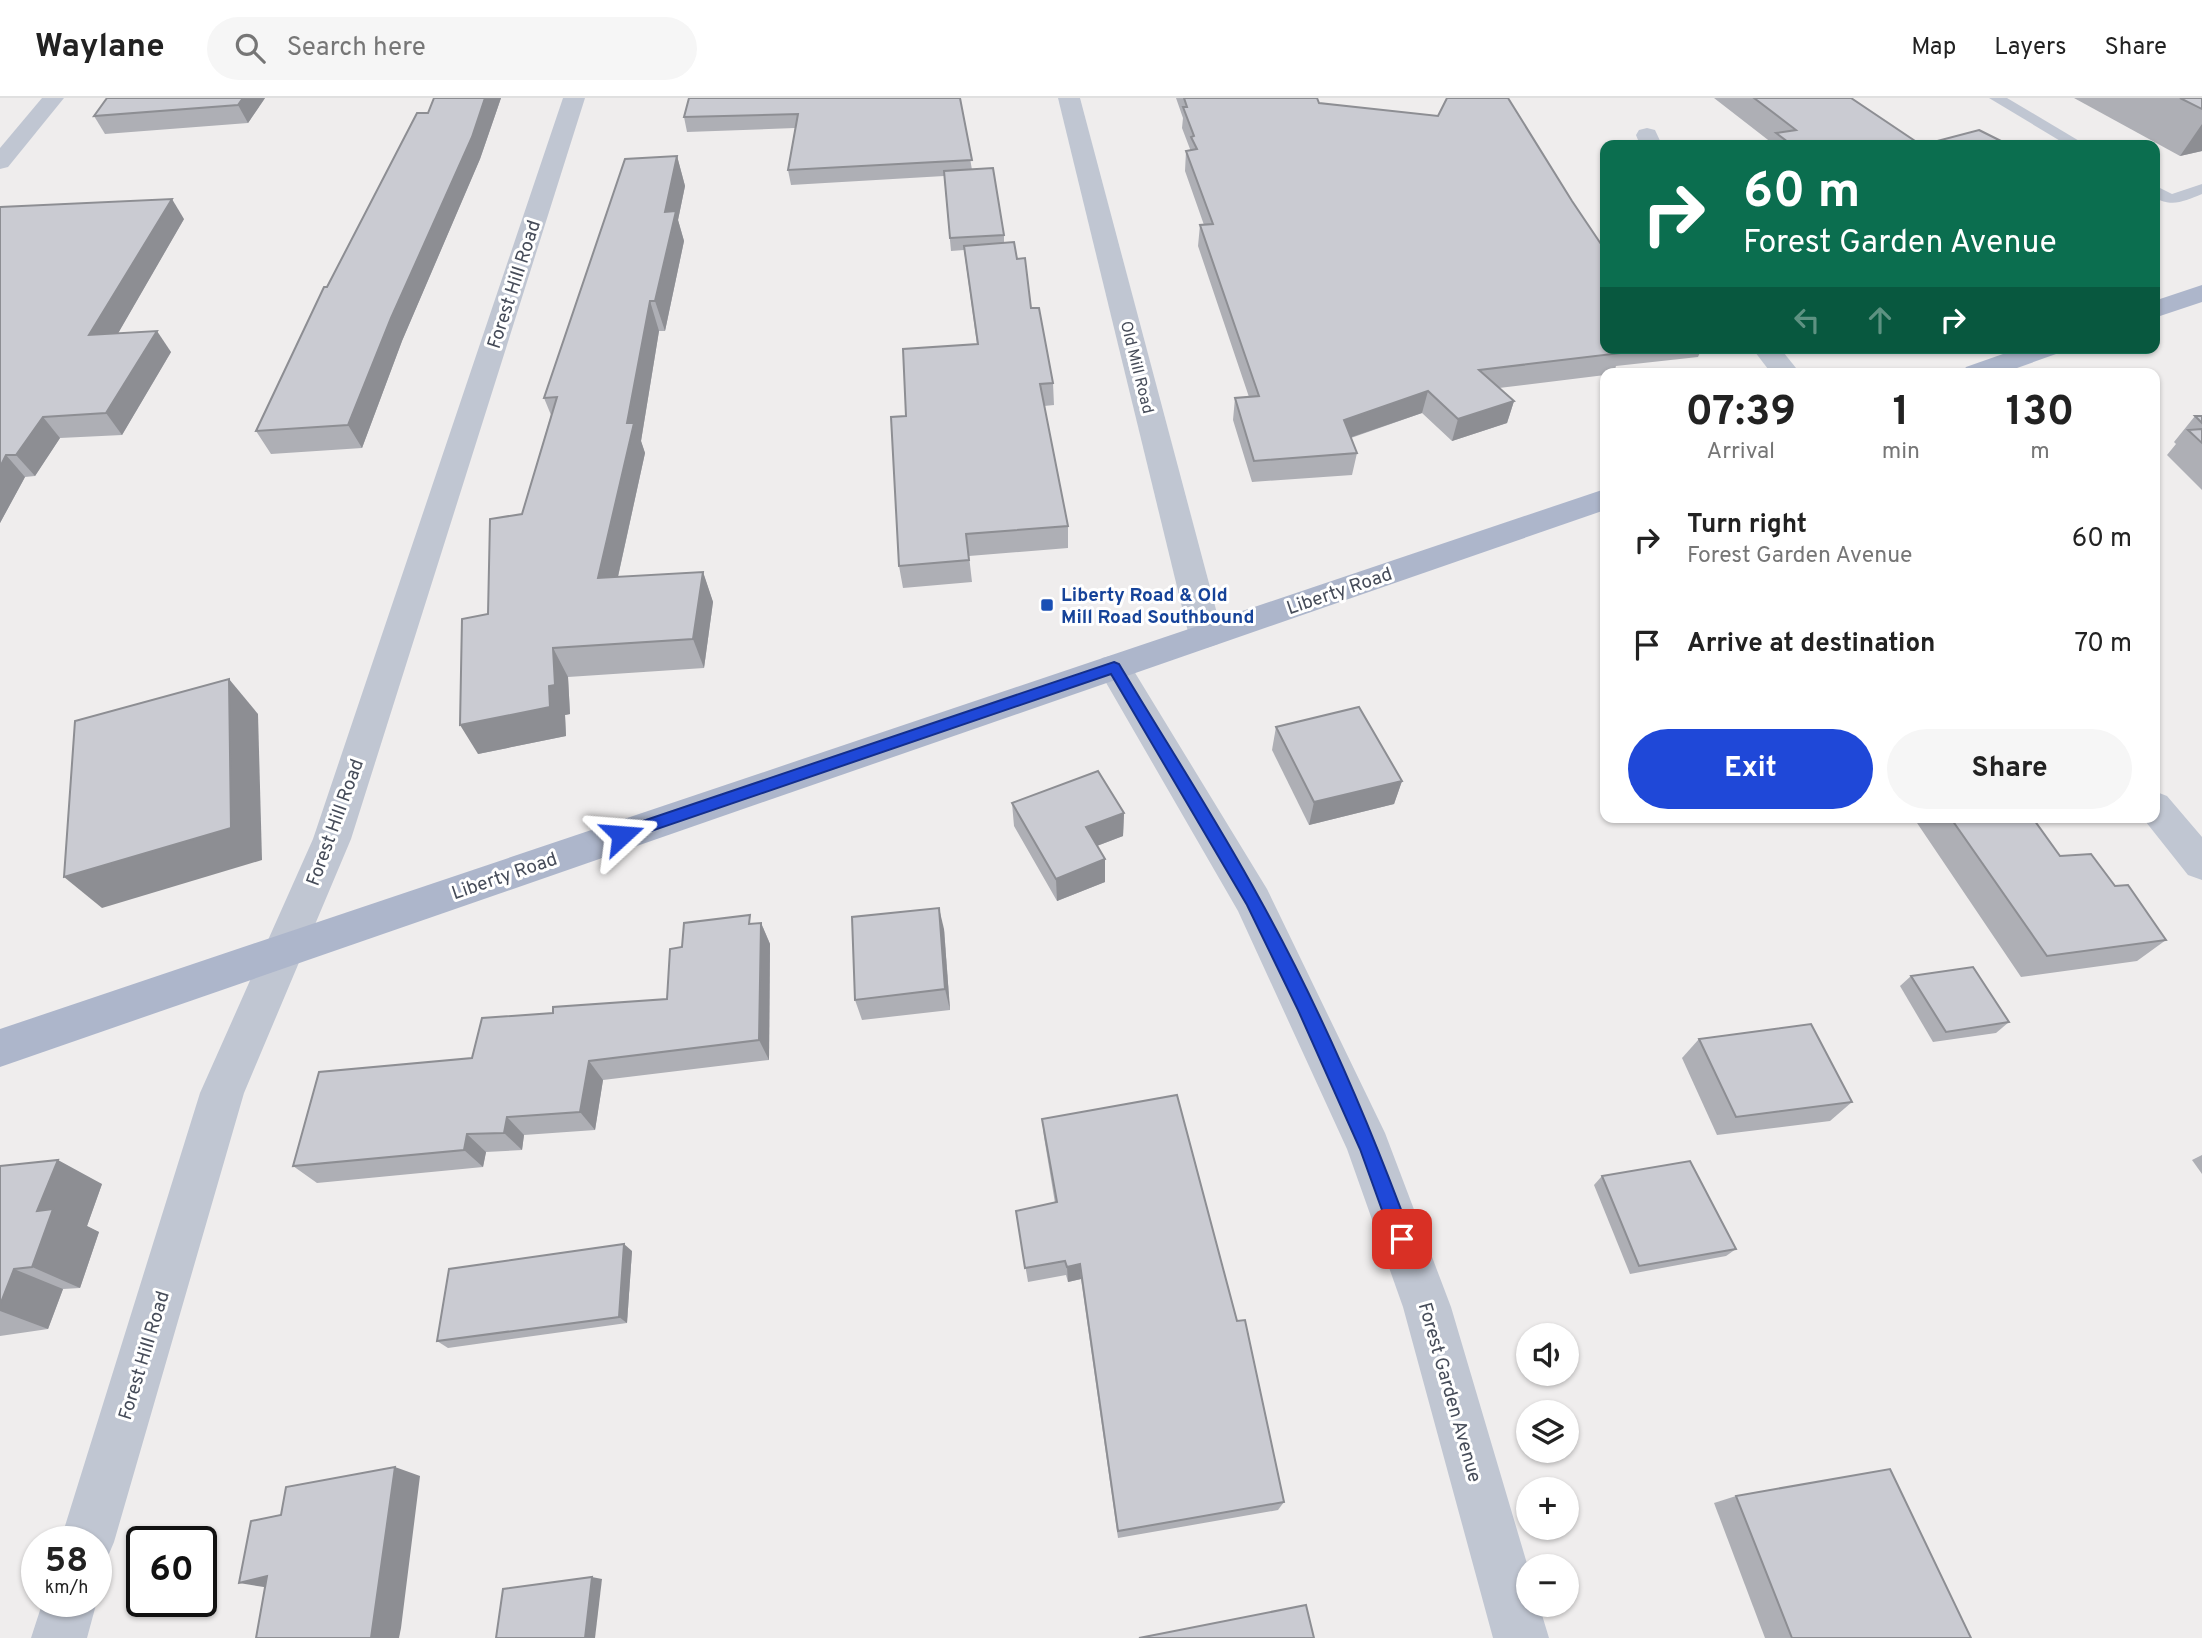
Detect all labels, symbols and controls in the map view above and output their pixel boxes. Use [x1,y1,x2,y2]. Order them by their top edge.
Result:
search box [207,17,697,80]
text: Waylane [35,27,165,69]
icon: search [231,29,269,67]
text: Search here [287,32,426,65]
text: Map [1911,33,1956,63]
text: Layers [1994,33,2066,63]
text: Share [2104,33,2167,63]
text: 60 m [1743,163,1861,225]
icon: right [1628,168,1719,259]
street label: Forest Hill Road [483,217,547,352]
text: Forest Garden Avenue [1743,224,2057,264]
icon: left [1788,301,1826,339]
icon: ahead [1861,301,1899,339]
icon: right [1934,301,1972,339]
street label: Old Mill Road [1115,319,1157,416]
text: 07:39 [1686,387,1796,440]
text: 1 [1892,387,1909,440]
text: 130 [2005,387,2074,440]
text: Arrival [1707,438,1775,467]
text: min [1882,438,1920,467]
text: m [2030,438,2050,467]
text: Turn right [1687,509,1807,542]
icon: right [1628,521,1666,559]
text: 60 m [2072,523,2132,556]
text: Forest Garden Avenue [1687,542,1912,571]
street label: Liberty Road [1284,563,1395,621]
place label: Liberty Road & Old Mill Road Southbound [1061,584,1254,630]
marker: Liberty Road & Old Mill Road Southbound [1039,597,1055,613]
icon: arrive [1628,626,1666,664]
text: Arrive at destination [1687,628,1935,661]
text: 70 m [2074,628,2132,661]
button: Exit [1628,729,1873,809]
button: Share [1887,729,2132,809]
street label: Forest Hill Road [302,756,370,890]
position arrow [585,798,659,872]
street label: Liberty Road [449,848,560,906]
pin [1372,1209,1432,1269]
icon: arrive [1383,1220,1421,1258]
street label: Forest Hill Road [114,1288,176,1423]
street label: Forest Garden Avenue [1412,1300,1486,1485]
map controls [1516,1323,1579,1617]
button: sound [1516,1323,1579,1386]
button: layers [1516,1400,1579,1463]
button: + [1516,1477,1579,1540]
speed limit sign: 60 [126,1526,217,1617]
text: 58 [45,1540,88,1584]
button: − [1516,1554,1579,1617]
text: km/h [45,1577,88,1600]

